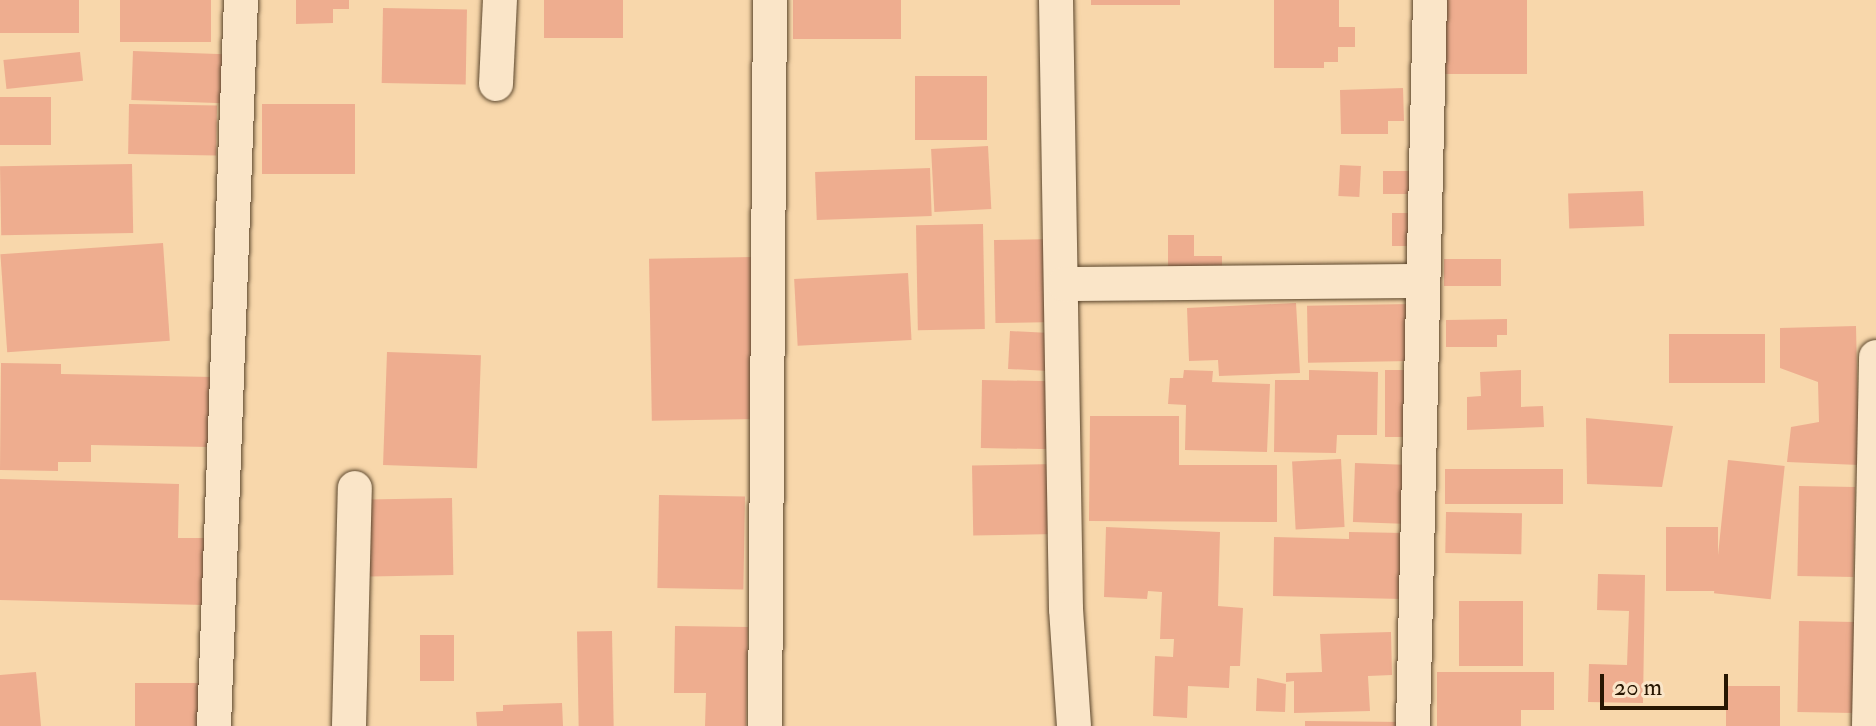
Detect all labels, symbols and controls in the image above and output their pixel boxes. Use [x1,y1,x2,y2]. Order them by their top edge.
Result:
scale bar [1604,658,1732,708]
text: 20 m [1614,672,1662,703]

